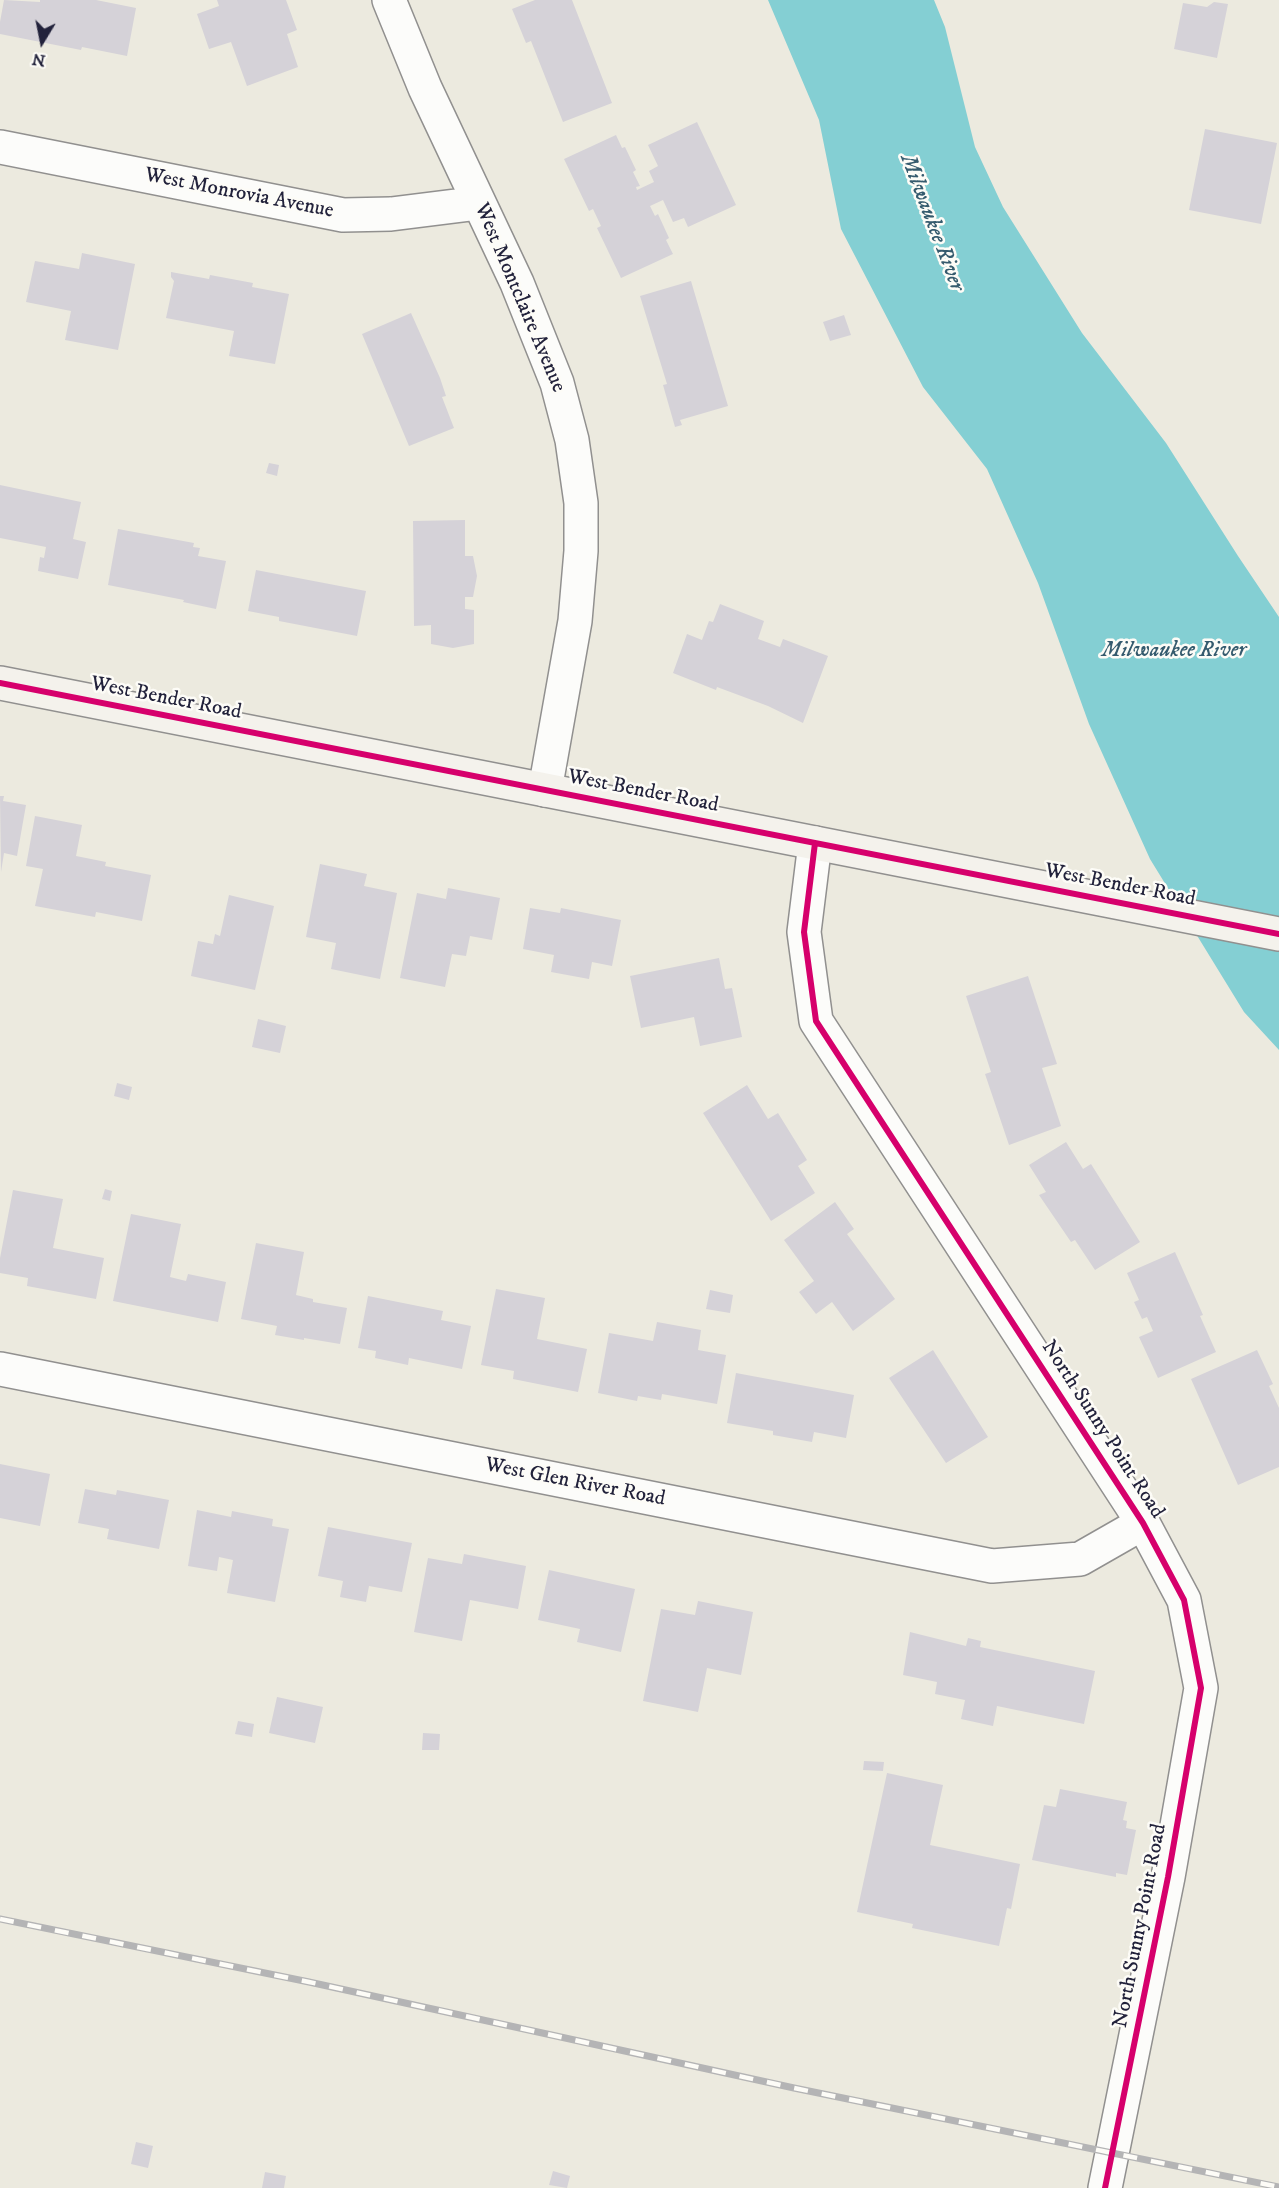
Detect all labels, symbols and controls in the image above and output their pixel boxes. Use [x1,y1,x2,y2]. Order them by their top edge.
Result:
north arrow [12,12,72,72]
text: N [31,49,47,71]
water label: Milwaukee River [893,151,969,295]
street label: West Monrovia Avenue [142,163,336,225]
street label: West Montclaire Avenue [468,200,570,396]
water label: Milwaukee River [1102,638,1246,664]
street label: West Bender Road [88,672,244,726]
street label: West Bender Road [565,765,721,819]
street label: West Bender Road [1042,859,1198,913]
street label: North Sunny Point Road [1035,1336,1169,1524]
street label: West Glen River Road [483,1453,667,1513]
street label: North Sunny Point Road [1109,1822,1173,2030]

